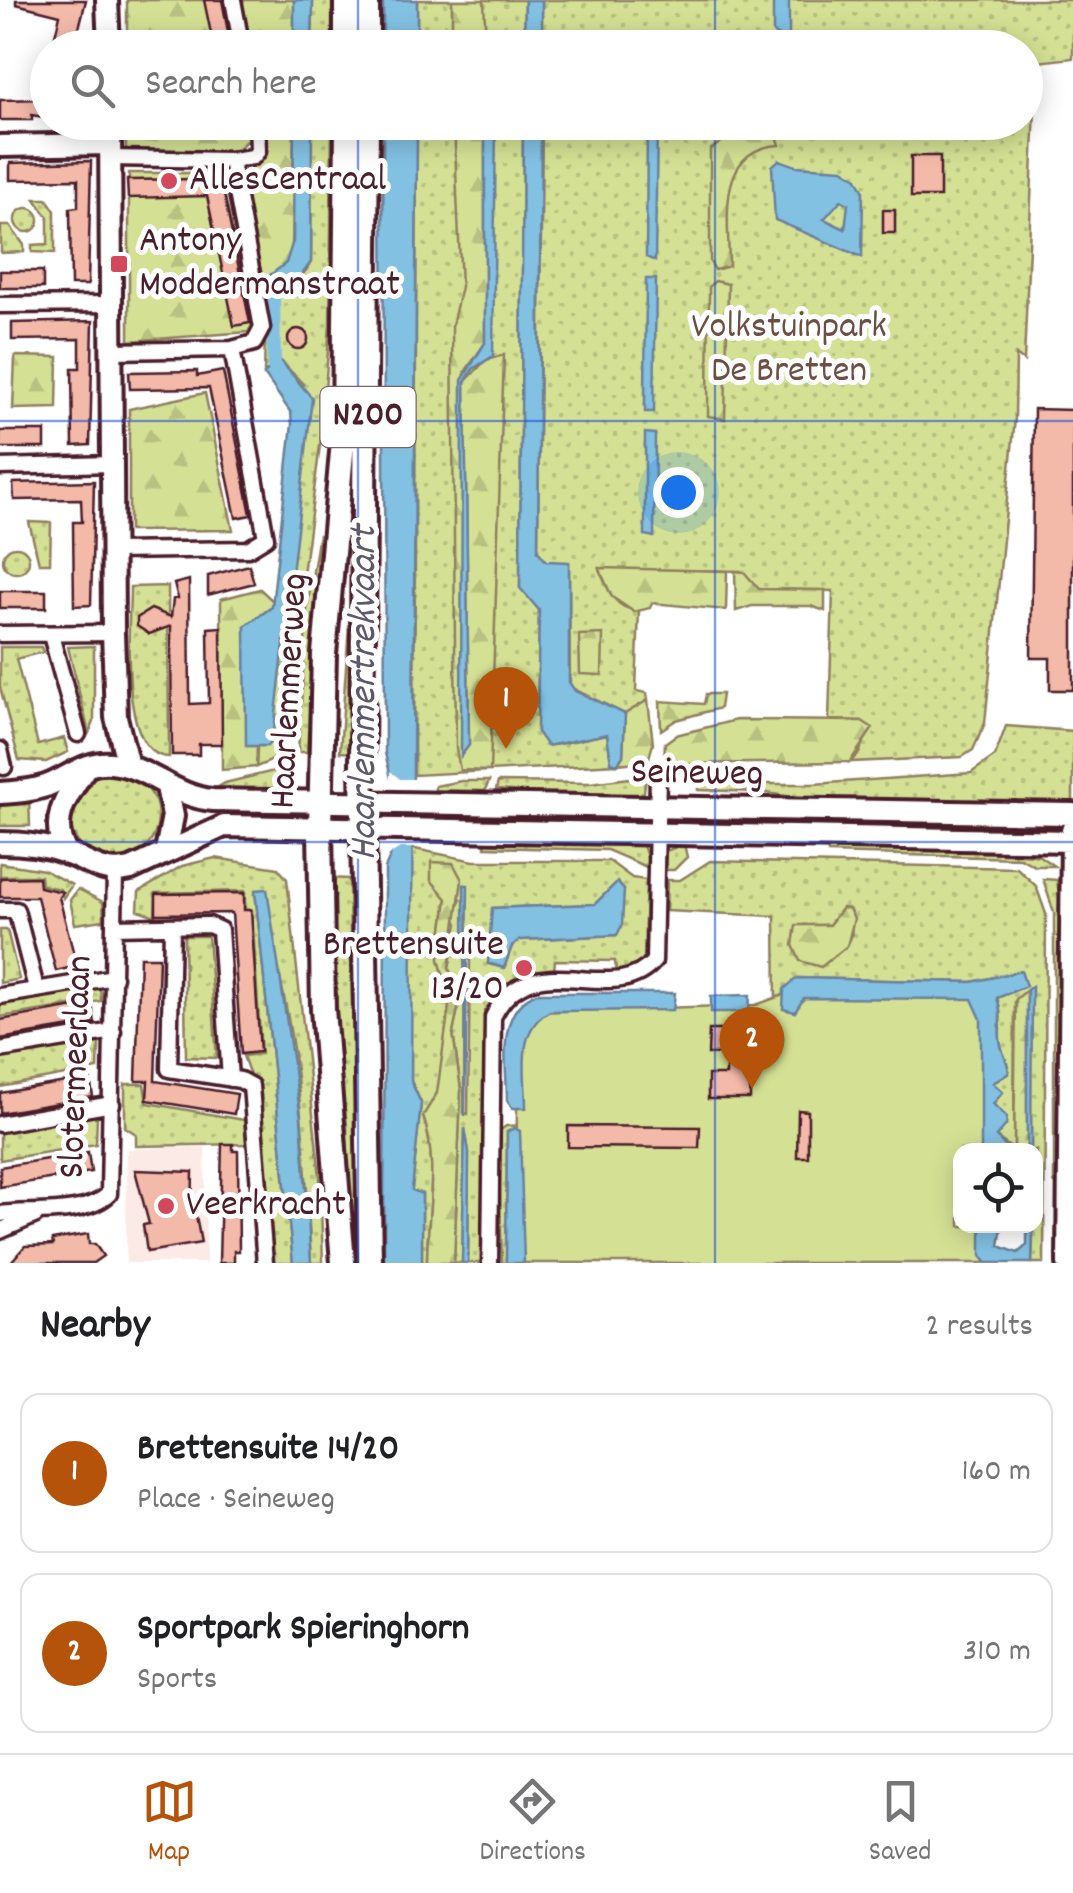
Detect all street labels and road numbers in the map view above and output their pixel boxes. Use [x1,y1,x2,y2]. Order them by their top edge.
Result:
road number: N200 [320,387,416,447]
street label: Haarlemmerweg [257,572,325,810]
street label: Seineweg [630,746,764,804]
street label: Slotermeerlaan [47,954,109,1180]

